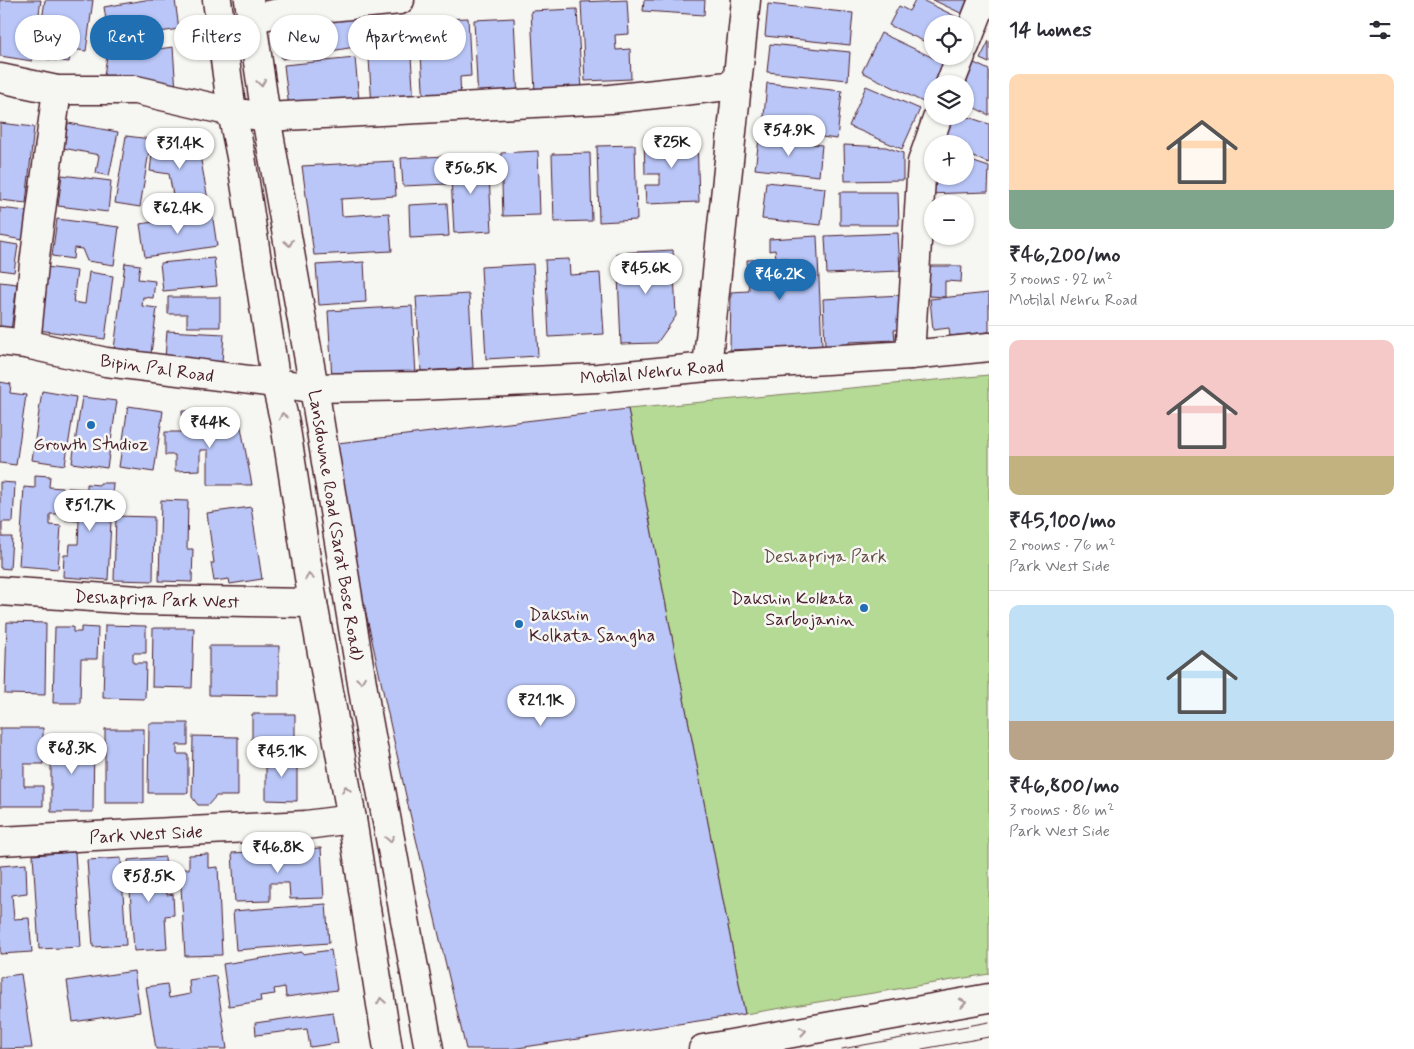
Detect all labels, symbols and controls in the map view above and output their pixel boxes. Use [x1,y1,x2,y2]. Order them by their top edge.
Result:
chip: Buy [15,15,80,60]
chip: Rent [90,15,164,60]
chip: Filters [174,15,260,60]
chip: New [270,15,338,60]
chip: Apartment [348,15,466,60]
map controls [924,15,974,245]
button: locate [924,15,974,65]
text: 14 homes [1009,16,1092,44]
icon: filters [1366,16,1394,44]
button: layers [924,75,974,125]
one-way arrow [256,78,266,87]
icon: home [1157,107,1247,197]
pin: ₹54.9K [748,114,830,157]
text: ₹54.9K [764,120,814,141]
pin: ₹25K [642,126,702,169]
pin: ₹31.4K [139,128,221,170]
text: ₹25K [654,132,690,153]
text: ₹31.4K [156,133,204,154]
button: + [924,135,974,185]
pin: ₹56.5K [430,152,512,195]
text: ₹56.5K [445,158,497,179]
pin: ₹62.4K [137,192,219,235]
button: − [924,195,974,245]
text: ₹62.4K [153,198,203,219]
one-way arrow [283,239,293,247]
text: ₹46,200/mo [1009,241,1121,269]
pin: ₹45.6K [605,252,687,295]
text: ₹45.6K [621,258,671,279]
pin: ₹46.2K [739,258,821,301]
text: ₹46.2K [755,264,805,285]
text: 3 rooms · 92 m² [1009,269,1113,290]
text: Motilal Nehru Road [1009,290,1137,311]
street label: Bipin Pal Road [99,349,215,389]
street label: Motilal Nehru Road [579,355,725,391]
icon: home [1157,372,1247,462]
street label: Lansdowne Road (Sarat Bose Road) [302,388,368,663]
pin: ₹44K [180,406,240,449]
text: ₹44K [190,412,230,433]
one-way arrow [278,412,289,421]
marker: Growth Studioz [85,419,97,431]
place label: Growth Studioz [33,433,149,457]
pin: ₹51.7K [49,490,131,532]
text: ₹51.7K [65,495,115,516]
text: ₹45,100/mo [1009,507,1116,535]
text: 2 rooms · 76 m² [1009,535,1116,556]
park label: Deshapriya Park [763,545,887,569]
text: Park West Side [1009,556,1110,577]
one-way arrow [305,573,315,581]
street label: Deshapriya Park West [74,585,240,615]
place label: Dakshin Kolkata Sarbojanin [731,587,854,632]
marker: Dakshin Kolkata Sarbojanin [858,602,870,614]
place label: Dakshin Kolkata Sangha [529,603,655,648]
marker: Dakshin Kolkata Sangha [513,618,525,630]
icon: home [1157,637,1247,727]
one-way arrow [356,675,366,684]
pin: ₹21.1K [500,684,582,727]
text: ₹21.1K [518,690,564,711]
pin: ₹68.3K [31,732,113,775]
pin: ₹45.1K [241,736,323,778]
text: ₹68.3K [48,738,96,759]
text: ₹45.1K [258,741,306,762]
text: ₹46,800/mo [1009,772,1119,800]
one-way arrow [342,784,352,793]
text: 3 rooms · 86 m² [1009,800,1114,821]
street label: Park West Side [89,820,203,850]
text: Park West Side [1009,821,1110,842]
pin: ₹46.8K [237,832,319,874]
one-way arrow [384,835,394,844]
text: ₹46.8K [253,837,303,858]
pin: ₹58.5K [108,860,190,903]
text: ₹58.5K [123,866,175,887]
one-way arrow [376,997,386,1005]
one-way arrow [958,998,967,1008]
one-way arrow [798,1027,807,1037]

